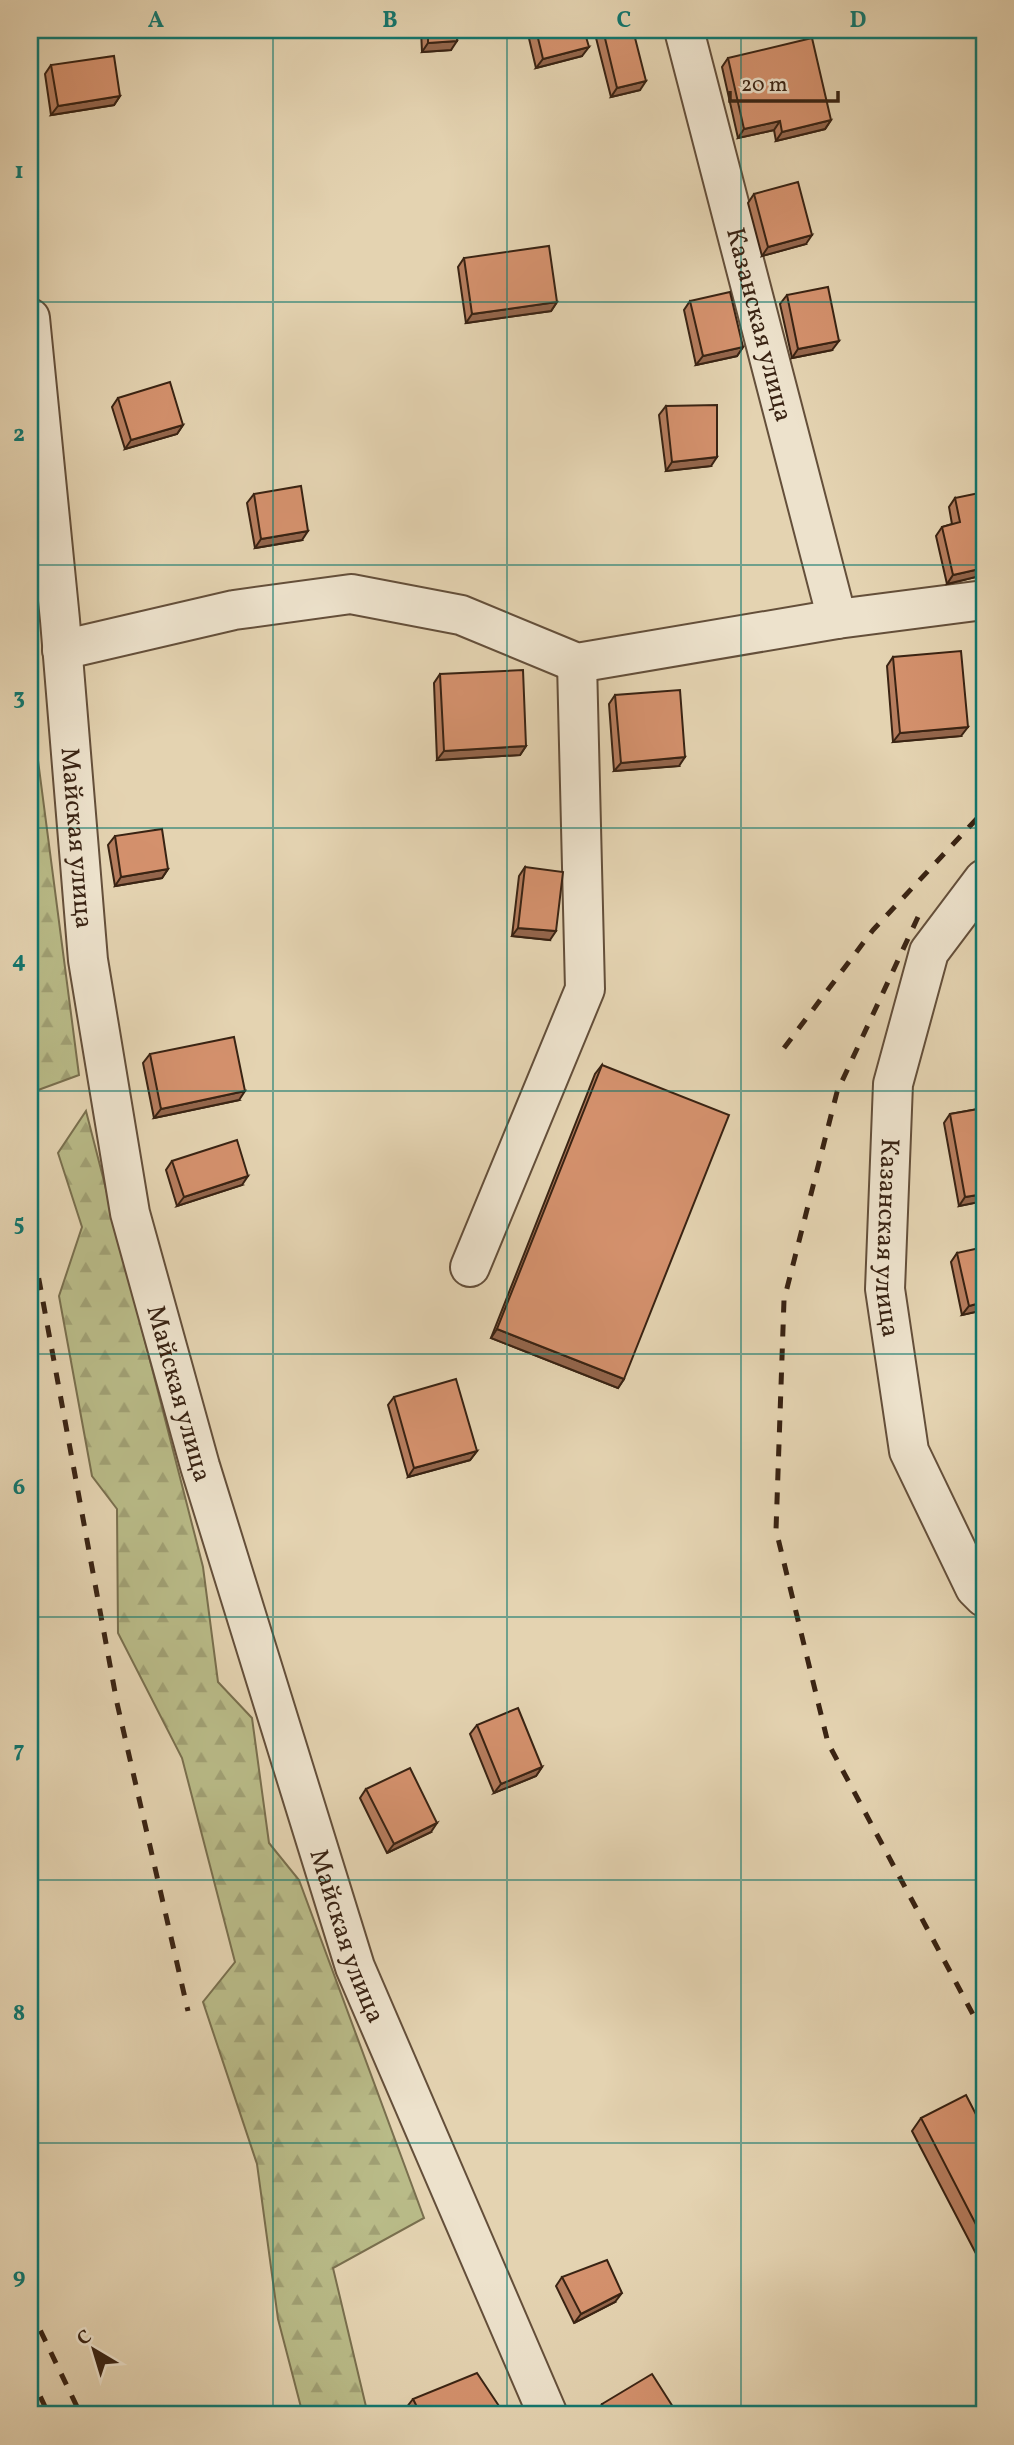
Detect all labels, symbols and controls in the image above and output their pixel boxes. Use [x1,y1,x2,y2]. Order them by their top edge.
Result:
text: A [148,5,164,37]
text: B [382,5,398,37]
text: C [617,5,631,37]
text: D [850,5,867,37]
scale bar [730,60,839,104]
text: 20 m [741,71,787,100]
text: 1 [14,156,24,188]
street label: Казанская улица [716,224,801,426]
text: 2 [13,419,25,451]
text: 3 [13,682,25,714]
street label: Майская улица [51,746,101,930]
text: 4 [12,945,26,977]
street label: Казанская улица [865,1137,908,1340]
text: 5 [13,1208,25,1240]
street label: Майская улица [136,1301,220,1487]
text: 6 [13,1472,25,1504]
text: 7 [14,1735,25,1767]
street label: Майская улица [300,1845,393,2029]
text: 8 [13,1998,25,2030]
text: 9 [13,2261,25,2293]
north arrow [60,2316,130,2386]
text: С [72,2324,98,2352]

